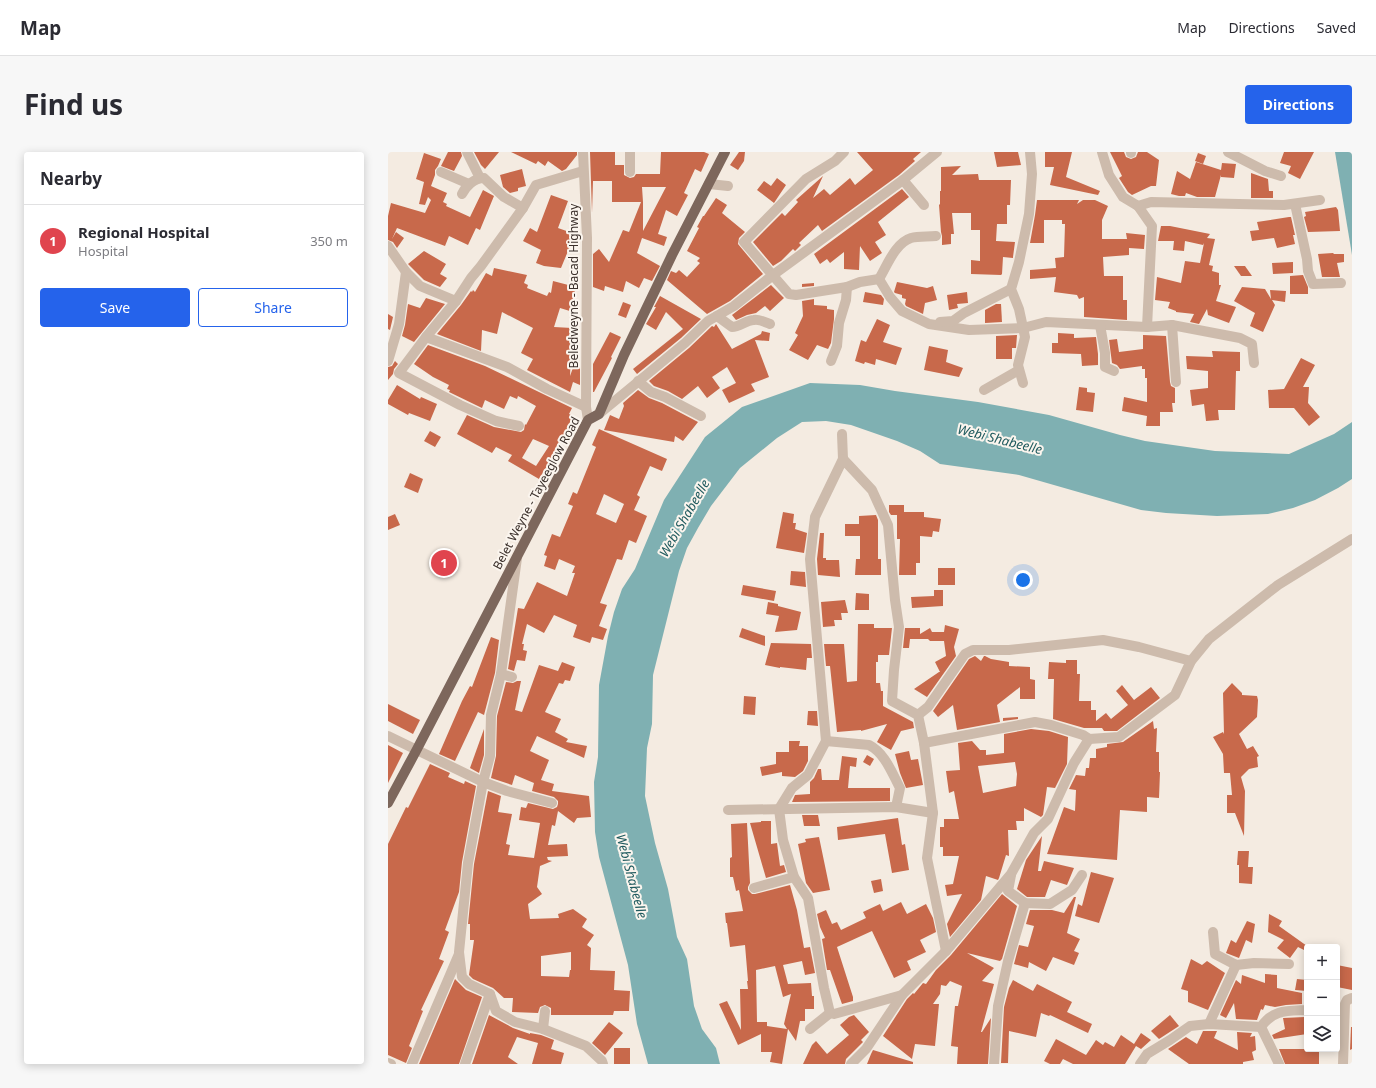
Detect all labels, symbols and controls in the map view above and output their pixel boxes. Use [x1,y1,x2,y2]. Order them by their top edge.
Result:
text: Map [20,15,61,41]
text: Map [1177,18,1206,37]
text: Directions [1228,18,1295,37]
text: Saved [1317,18,1356,37]
text: Find us [24,85,123,123]
button: Directions [1245,85,1352,124]
text: Nearby [40,167,102,190]
street label: Beledweyne - Bacad Highway [565,203,582,368]
text: Regional Hospital [78,222,210,242]
text: 1 [49,232,57,250]
text: 350 m [310,232,348,250]
text: Hospital [78,242,128,260]
button: Save [40,288,190,327]
button: Share [198,288,348,327]
street label: Belet Weyne - Tayeeglow Road [488,414,584,572]
water label: Webi Shabeelle [956,420,1045,458]
water label: Webi Shabeelle [655,475,714,560]
pin: 1 [431,548,457,578]
your location [1013,570,1033,590]
water label: Webi Shabeelle [612,832,652,921]
map controls [1304,944,1340,1052]
button: + [1304,944,1340,980]
button: − [1304,980,1340,1016]
button: layers [1304,1016,1340,1052]

